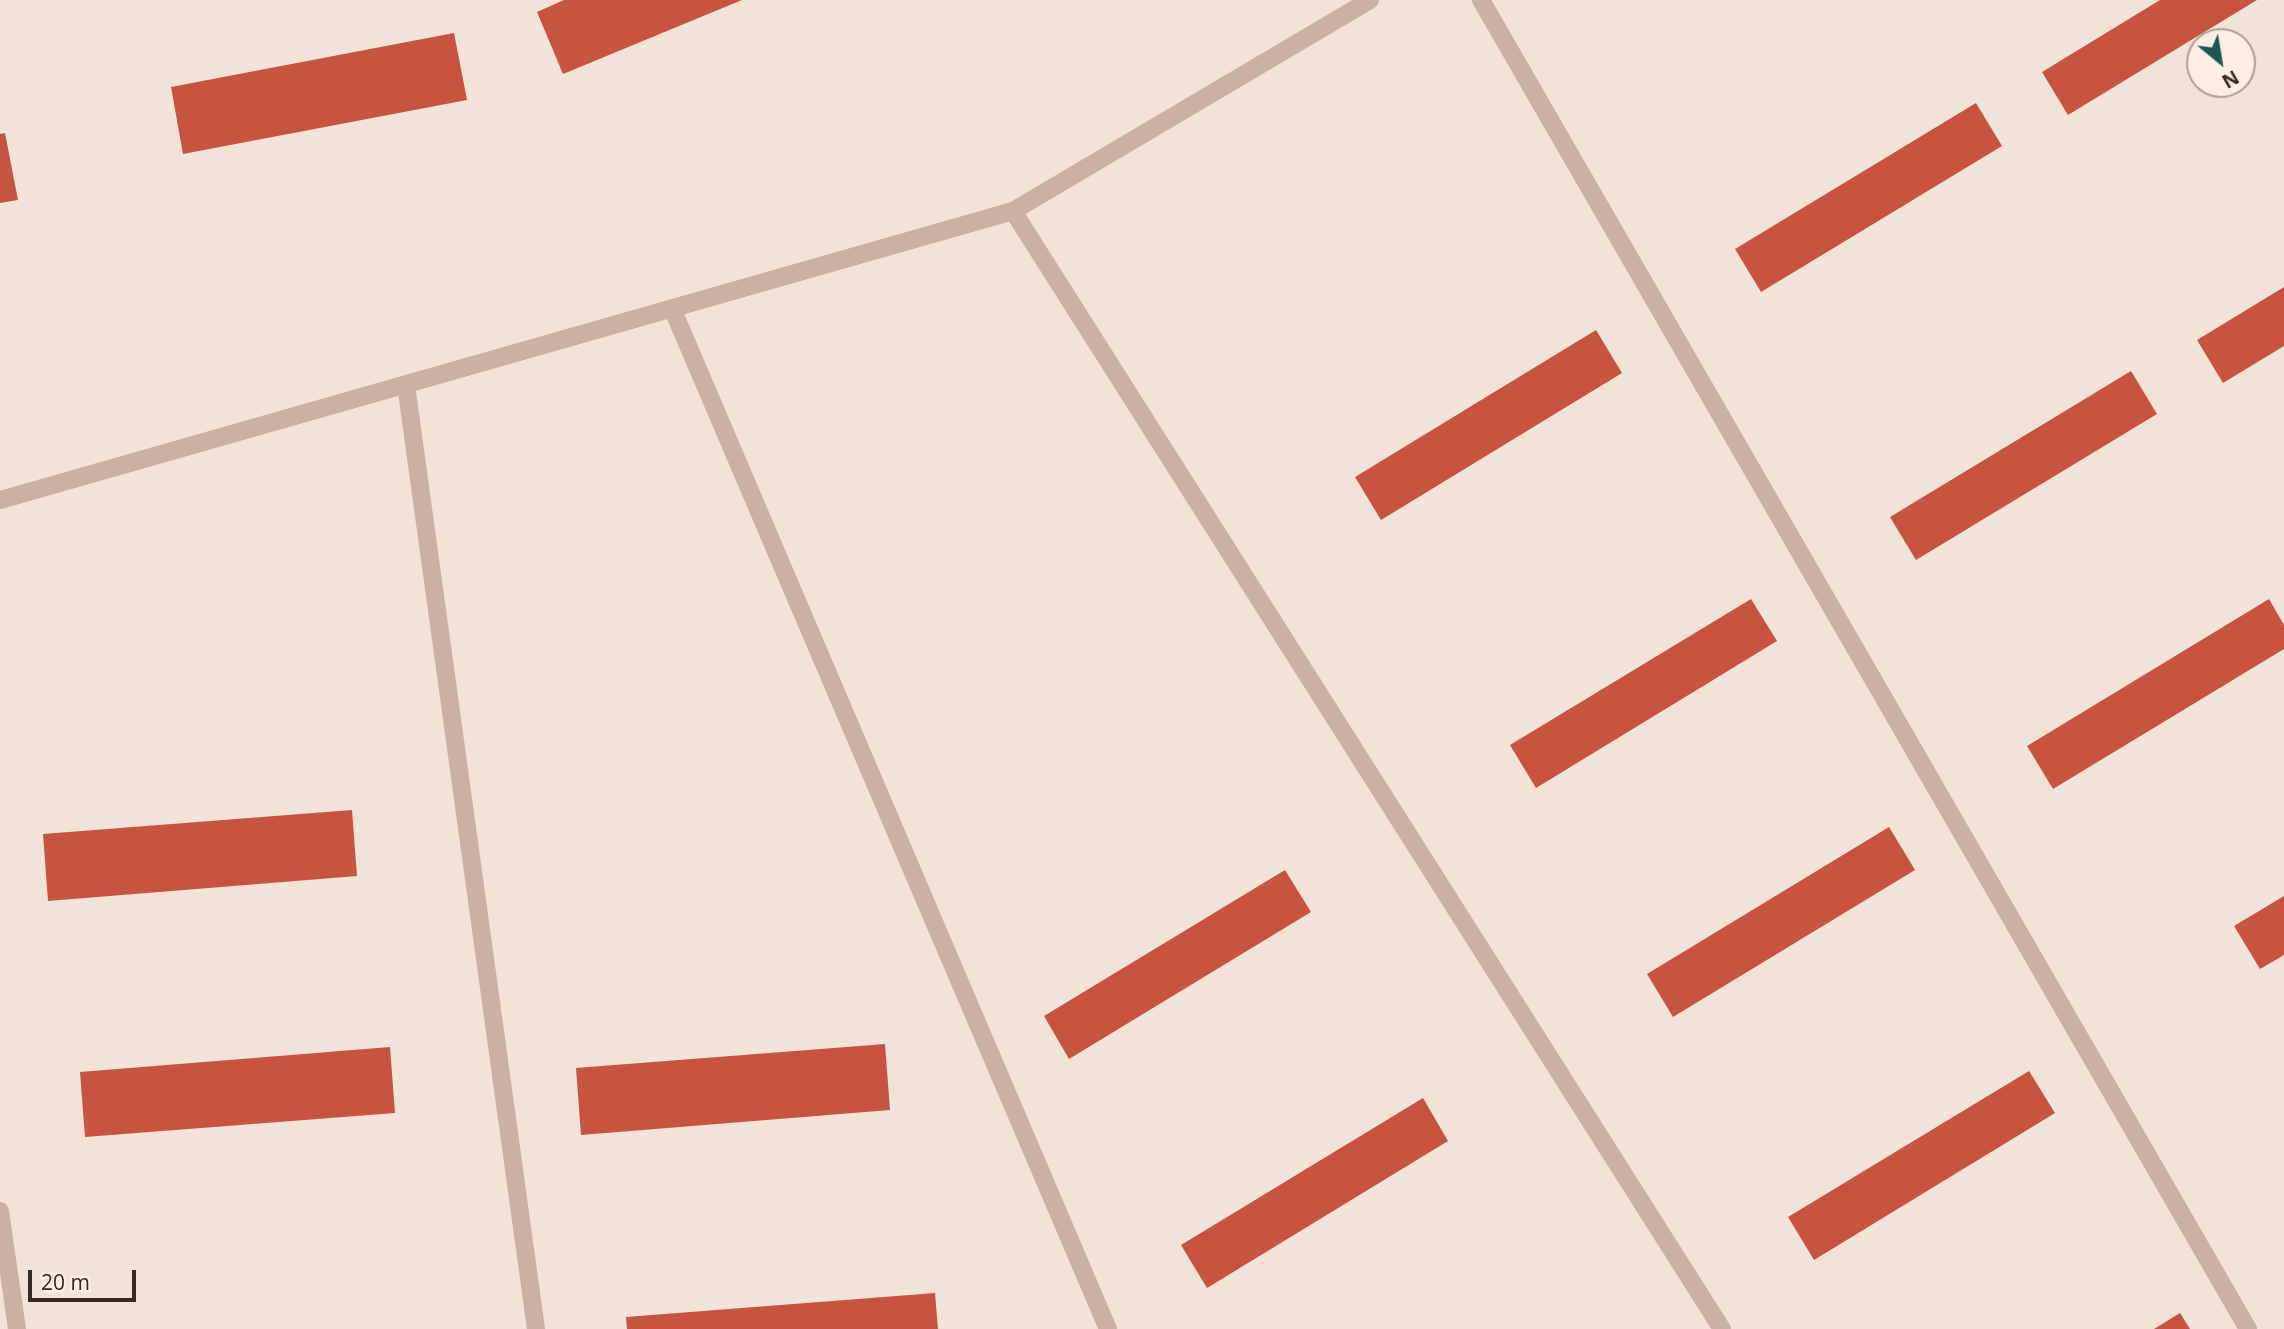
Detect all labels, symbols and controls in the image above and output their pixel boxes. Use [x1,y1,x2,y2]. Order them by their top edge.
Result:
north arrow [2186,28,2256,98]
text: N [2217,64,2244,95]
scale bar [32,1256,140,1300]
text: 20 m [41,1268,90,1296]

